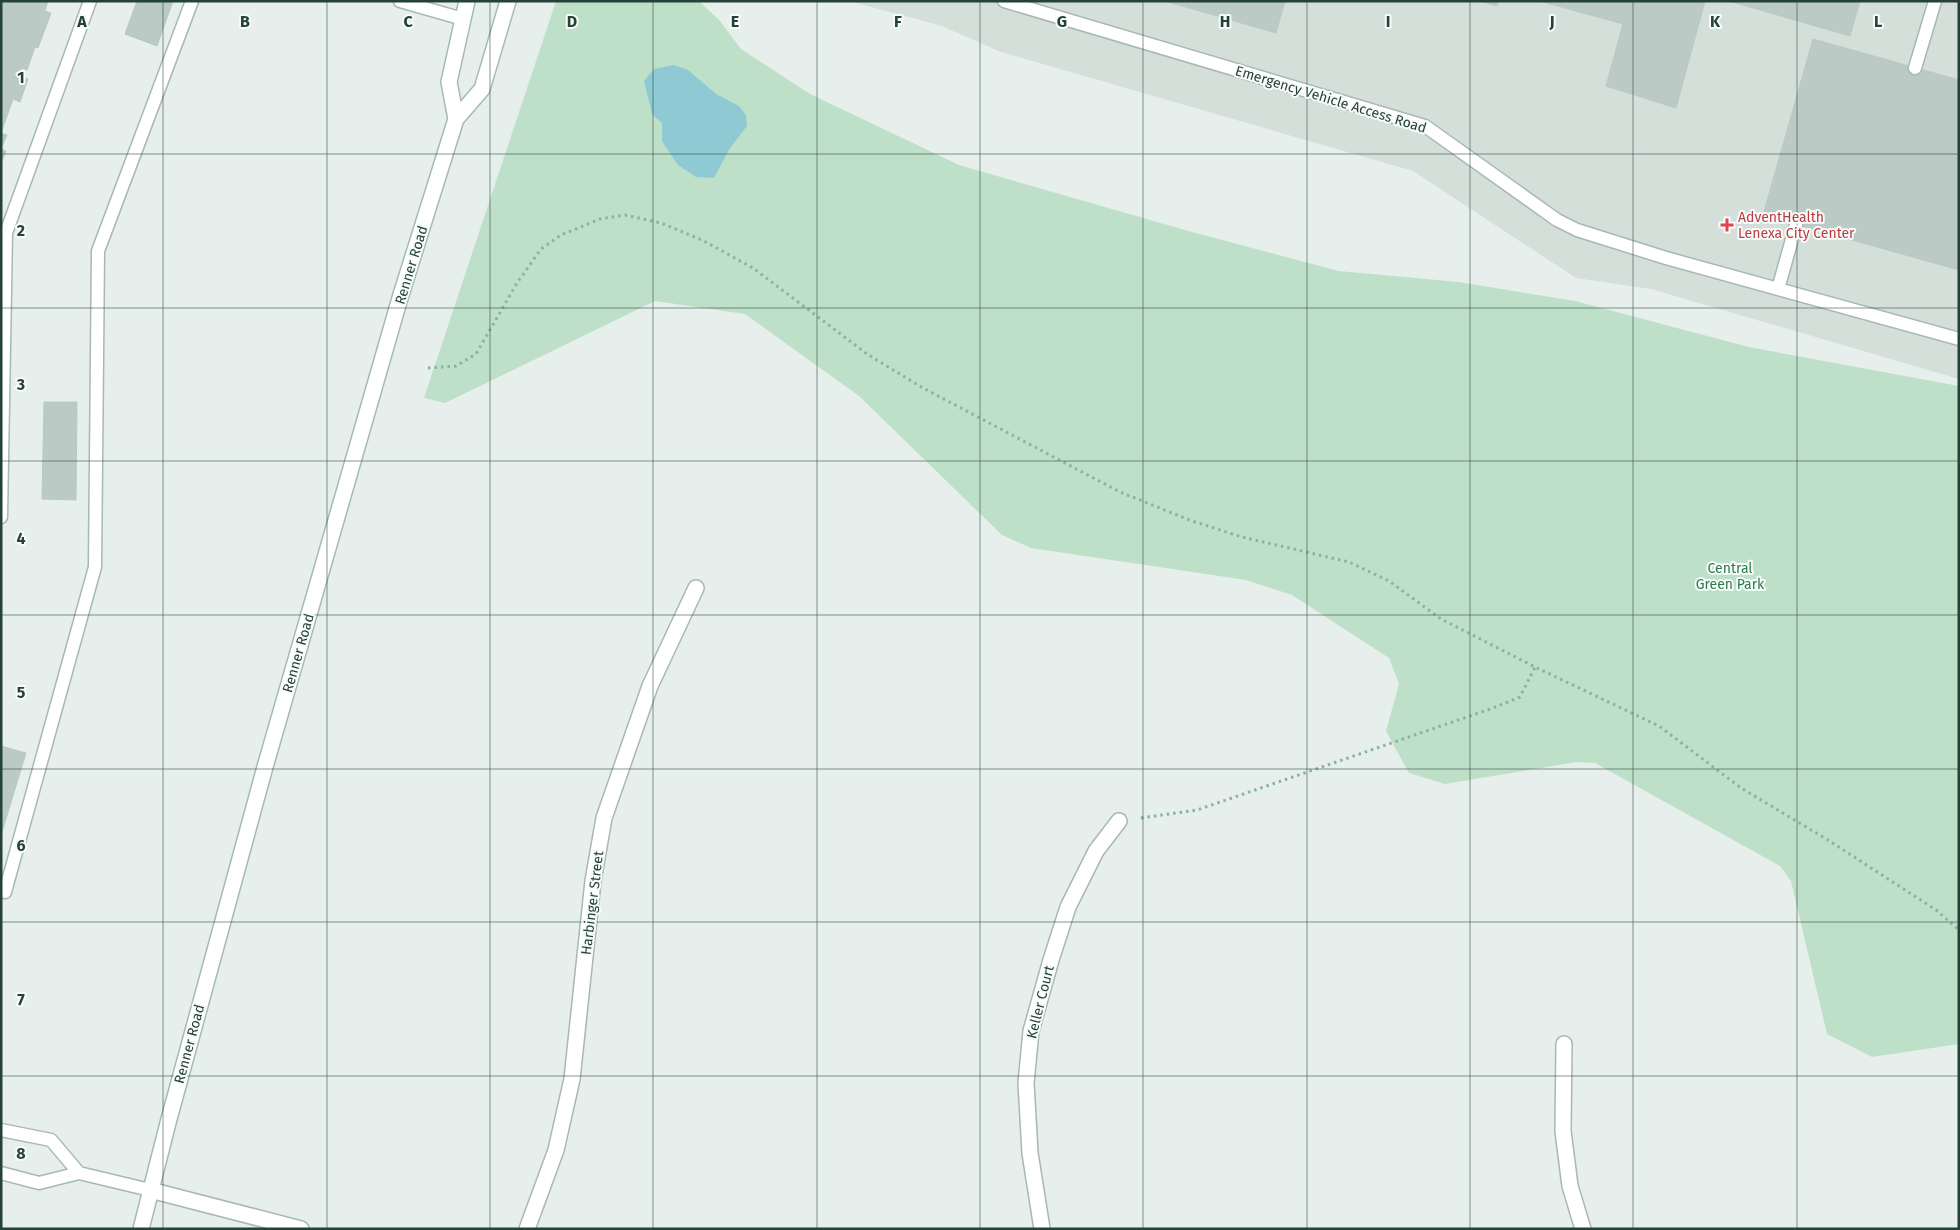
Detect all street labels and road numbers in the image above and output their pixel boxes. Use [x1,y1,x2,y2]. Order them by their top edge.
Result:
street label: Emergency Vehicle Access Road [1233,62,1429,137]
street label: Renner Road [391,224,431,307]
street label: Renner Road [279,612,318,695]
street label: Harbinger Street [578,849,607,956]
street label: Keller Court [1023,963,1058,1041]
street label: Renner Road [171,1003,208,1086]

